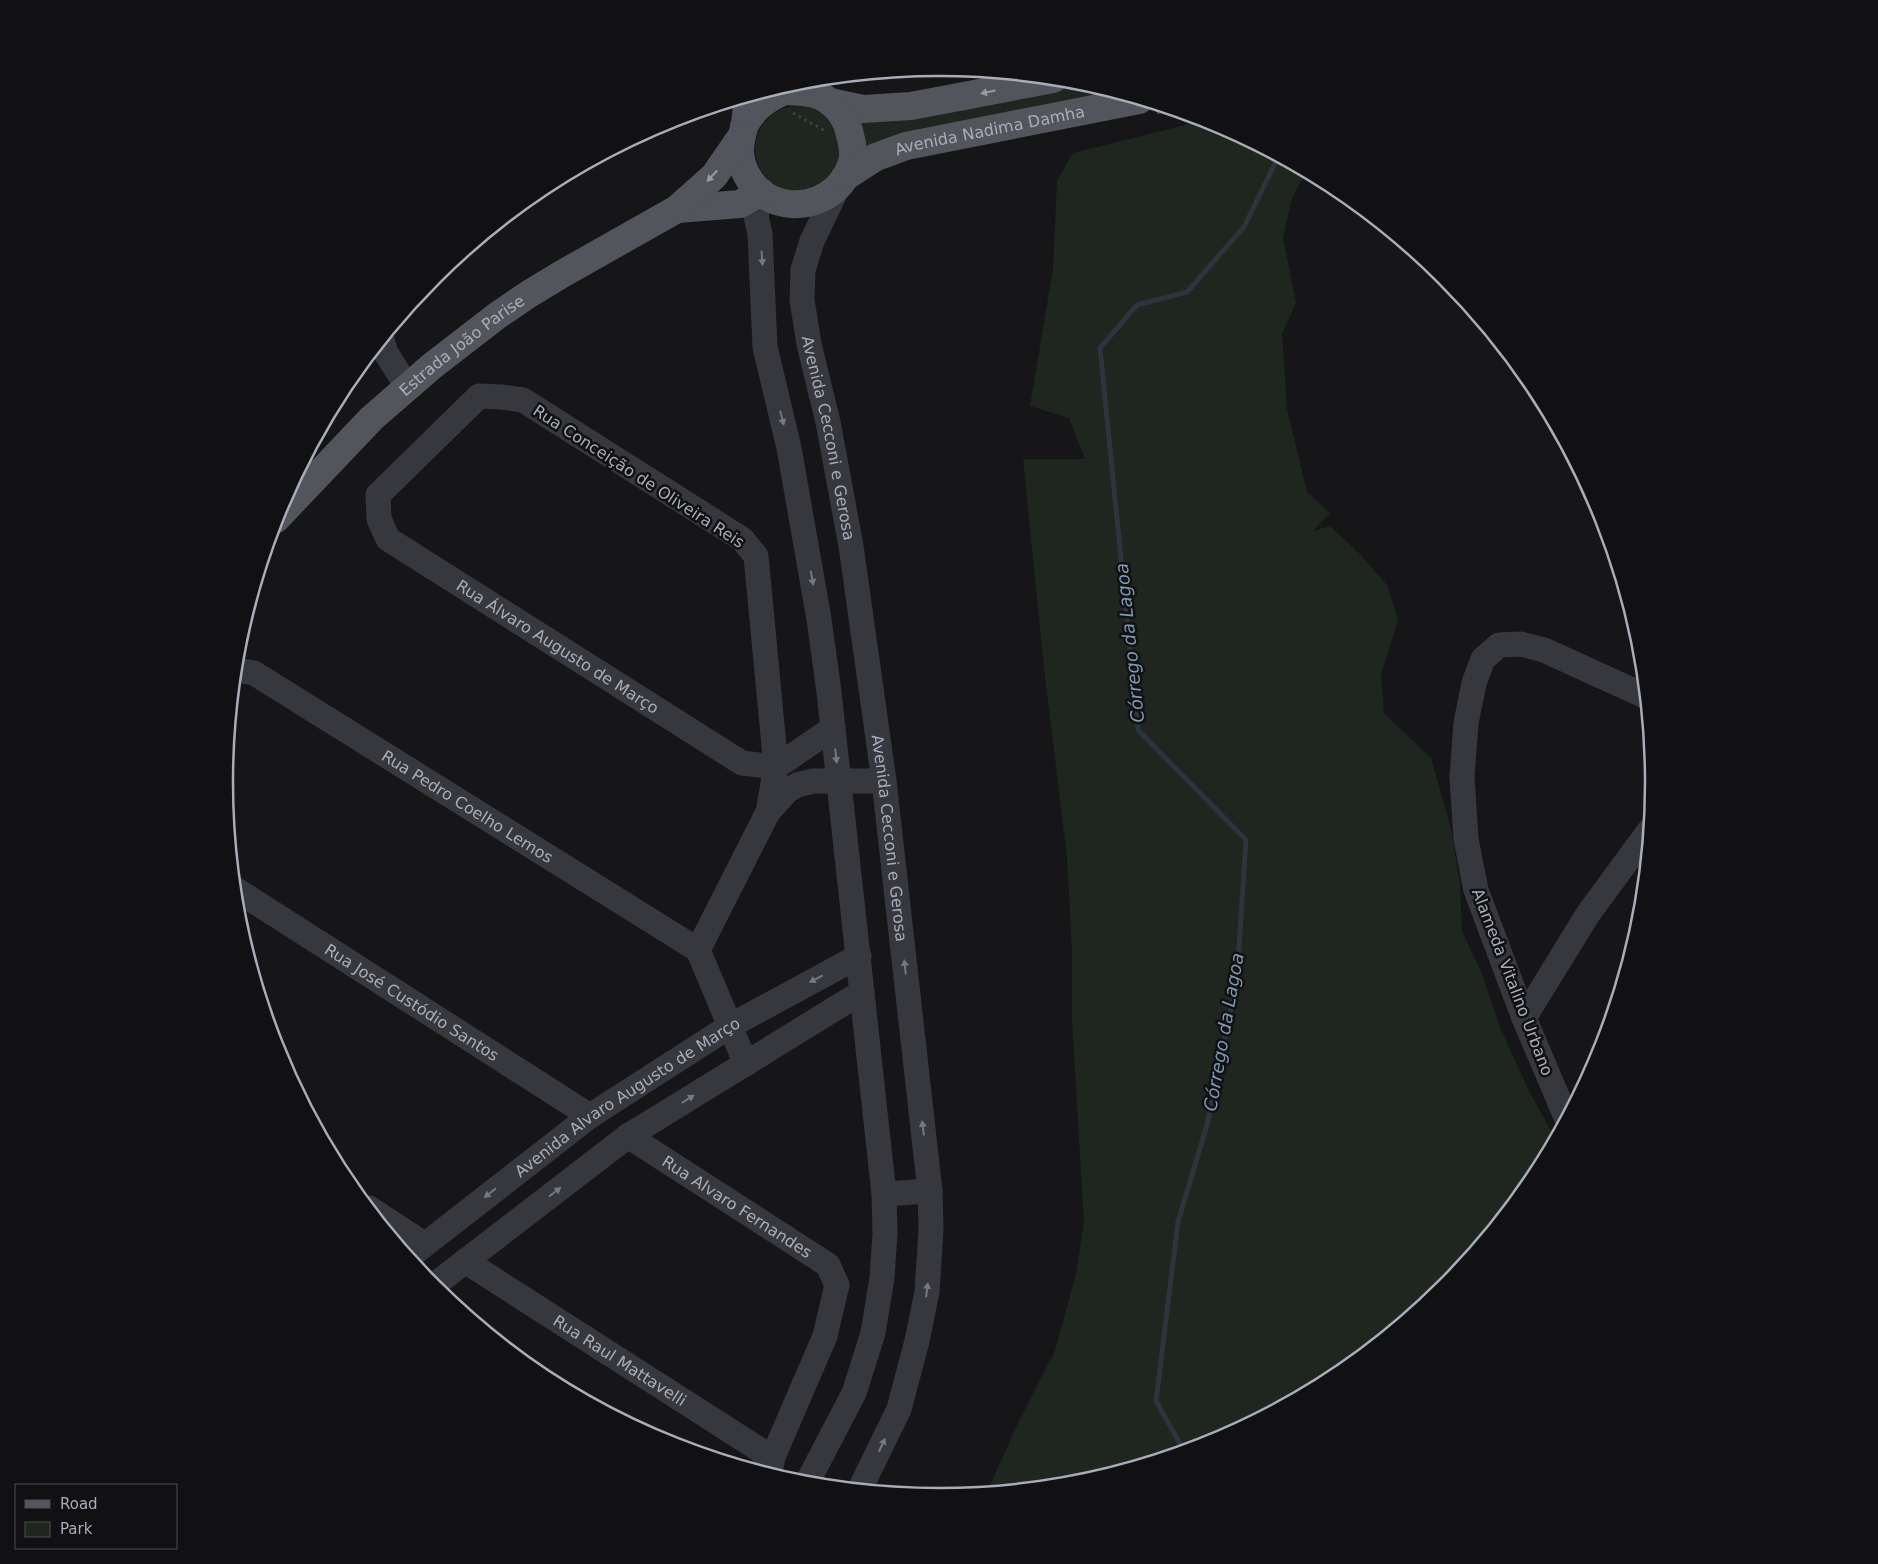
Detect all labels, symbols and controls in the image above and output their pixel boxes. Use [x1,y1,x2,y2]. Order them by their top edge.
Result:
one-way arrow [980,88,995,96]
street label: Avenida Nadima Damha [892,102,1086,159]
one-way arrow [706,170,718,182]
one-way arrow [758,250,766,266]
street label: Estrada João Parise [396,291,528,400]
street label: Avenida Cecconi e Gerosa [798,335,859,542]
street label: Rua Conceição de Oliveira Reis [530,401,748,552]
one-way arrow [778,411,786,426]
water label: Córrego da Lagoa [1111,562,1148,724]
one-way arrow [808,570,816,586]
street label: Rua Álvaro Augusto de Março [453,576,662,718]
street label: Avenida Cecconi e Gerosa [868,733,911,943]
street label: Rua Pedro Coelho Lemos [378,746,556,867]
one-way arrow [832,748,840,764]
street label: Alameda Vitalino Urbano [1468,886,1557,1078]
street label: Rua José Custódio Santos [321,940,502,1065]
water label: Córrego da Lagoa [1199,951,1248,1113]
one-way arrow [901,958,909,974]
one-way arrow [808,975,823,983]
street label: Avenida Alvaro Augusto de Março [511,1013,743,1181]
one-way arrow [681,1095,694,1104]
one-way arrow [919,1120,927,1136]
street label: Rua Alvaro Fernandes [659,1152,815,1262]
one-way arrow [548,1187,561,1197]
one-way arrow [484,1188,497,1198]
one-way arrow [923,1282,931,1298]
street label: Rua Raul Mattavelli [550,1311,690,1410]
one-way arrow [878,1438,886,1452]
legend [15,1484,178,1549]
text: Road [60,1495,98,1513]
text: Park [60,1520,93,1538]

